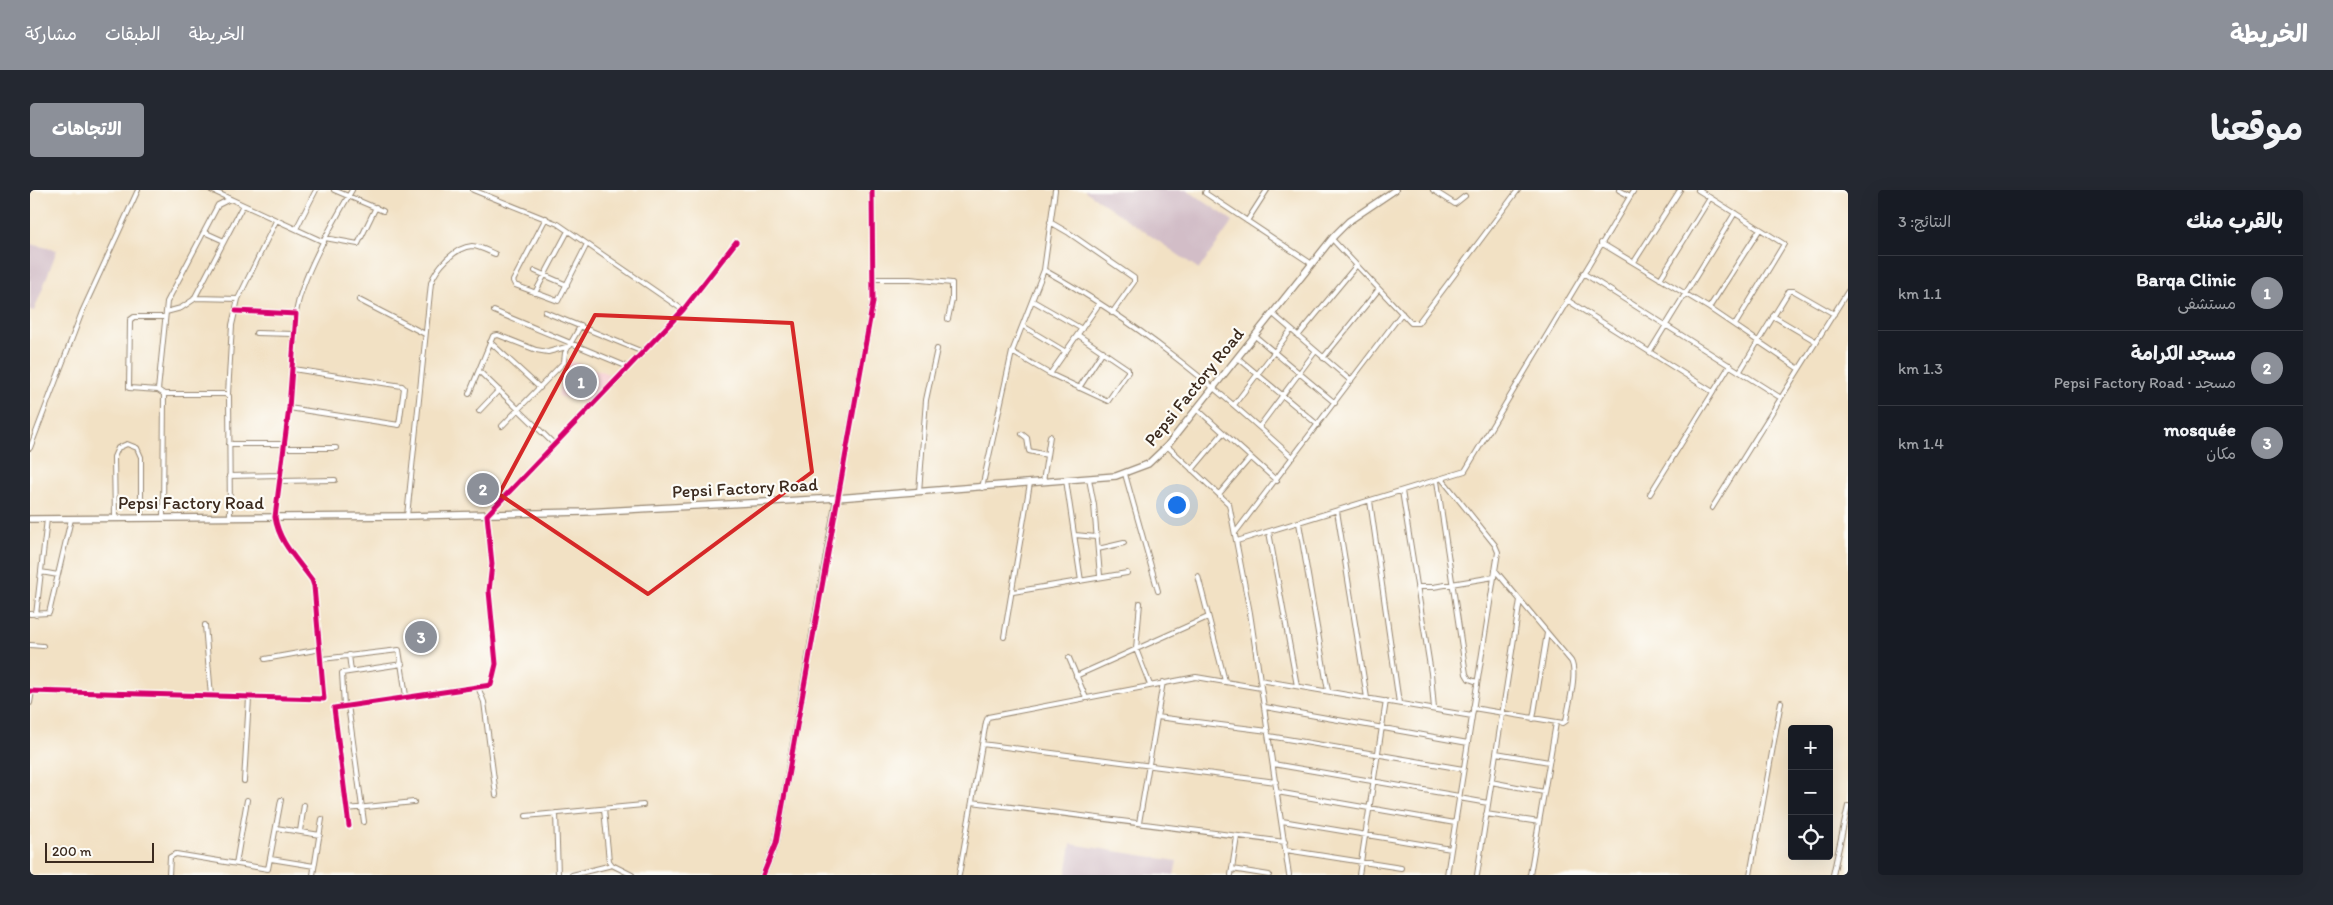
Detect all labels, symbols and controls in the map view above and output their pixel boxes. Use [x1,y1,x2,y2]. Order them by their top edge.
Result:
text: الخريطة [2230,19,2308,48]
text: مشاركة [25,23,77,45]
text: الطبقات [105,23,161,45]
text: الخريطة [189,23,245,45]
button: الاتجاهات [30,103,144,157]
text: موقعنا [2210,107,2303,149]
text: بالقرب منك [2186,208,2283,233]
text: النتائج: 3 [1898,212,1951,231]
text: Barqa Clinic [2136,268,2236,291]
text: 1.1 km [1898,284,1942,303]
text: 1 [2263,284,2271,303]
text: مستشفى [2177,294,2236,313]
street label: Pepsi Factory Road [1139,323,1249,451]
text: مسجد الكرامة [2131,342,2236,365]
text: 1.3 km [1898,359,1943,378]
text: 2 [2263,359,2271,378]
pin: 1 [565,363,597,401]
text: مسجد · Pepsi Factory Road [2054,373,2236,392]
text: mosquée [2164,418,2236,441]
text: 1.4 km [1898,434,1944,453]
text: 3 [2263,434,2271,453]
text: مكان [2206,444,2236,463]
pin: 2 [467,470,499,508]
street label: Pepsi Factory Road [671,473,819,503]
street label: Pepsi Factory Road [118,492,264,514]
your location [1164,492,1190,518]
pin: 3 [405,618,437,656]
map controls [1788,725,1833,860]
button: + [1788,725,1833,770]
button: − [1788,770,1833,815]
button: locate [1788,815,1833,860]
scale bar [45,840,154,863]
text: 200 m [52,843,92,860]

